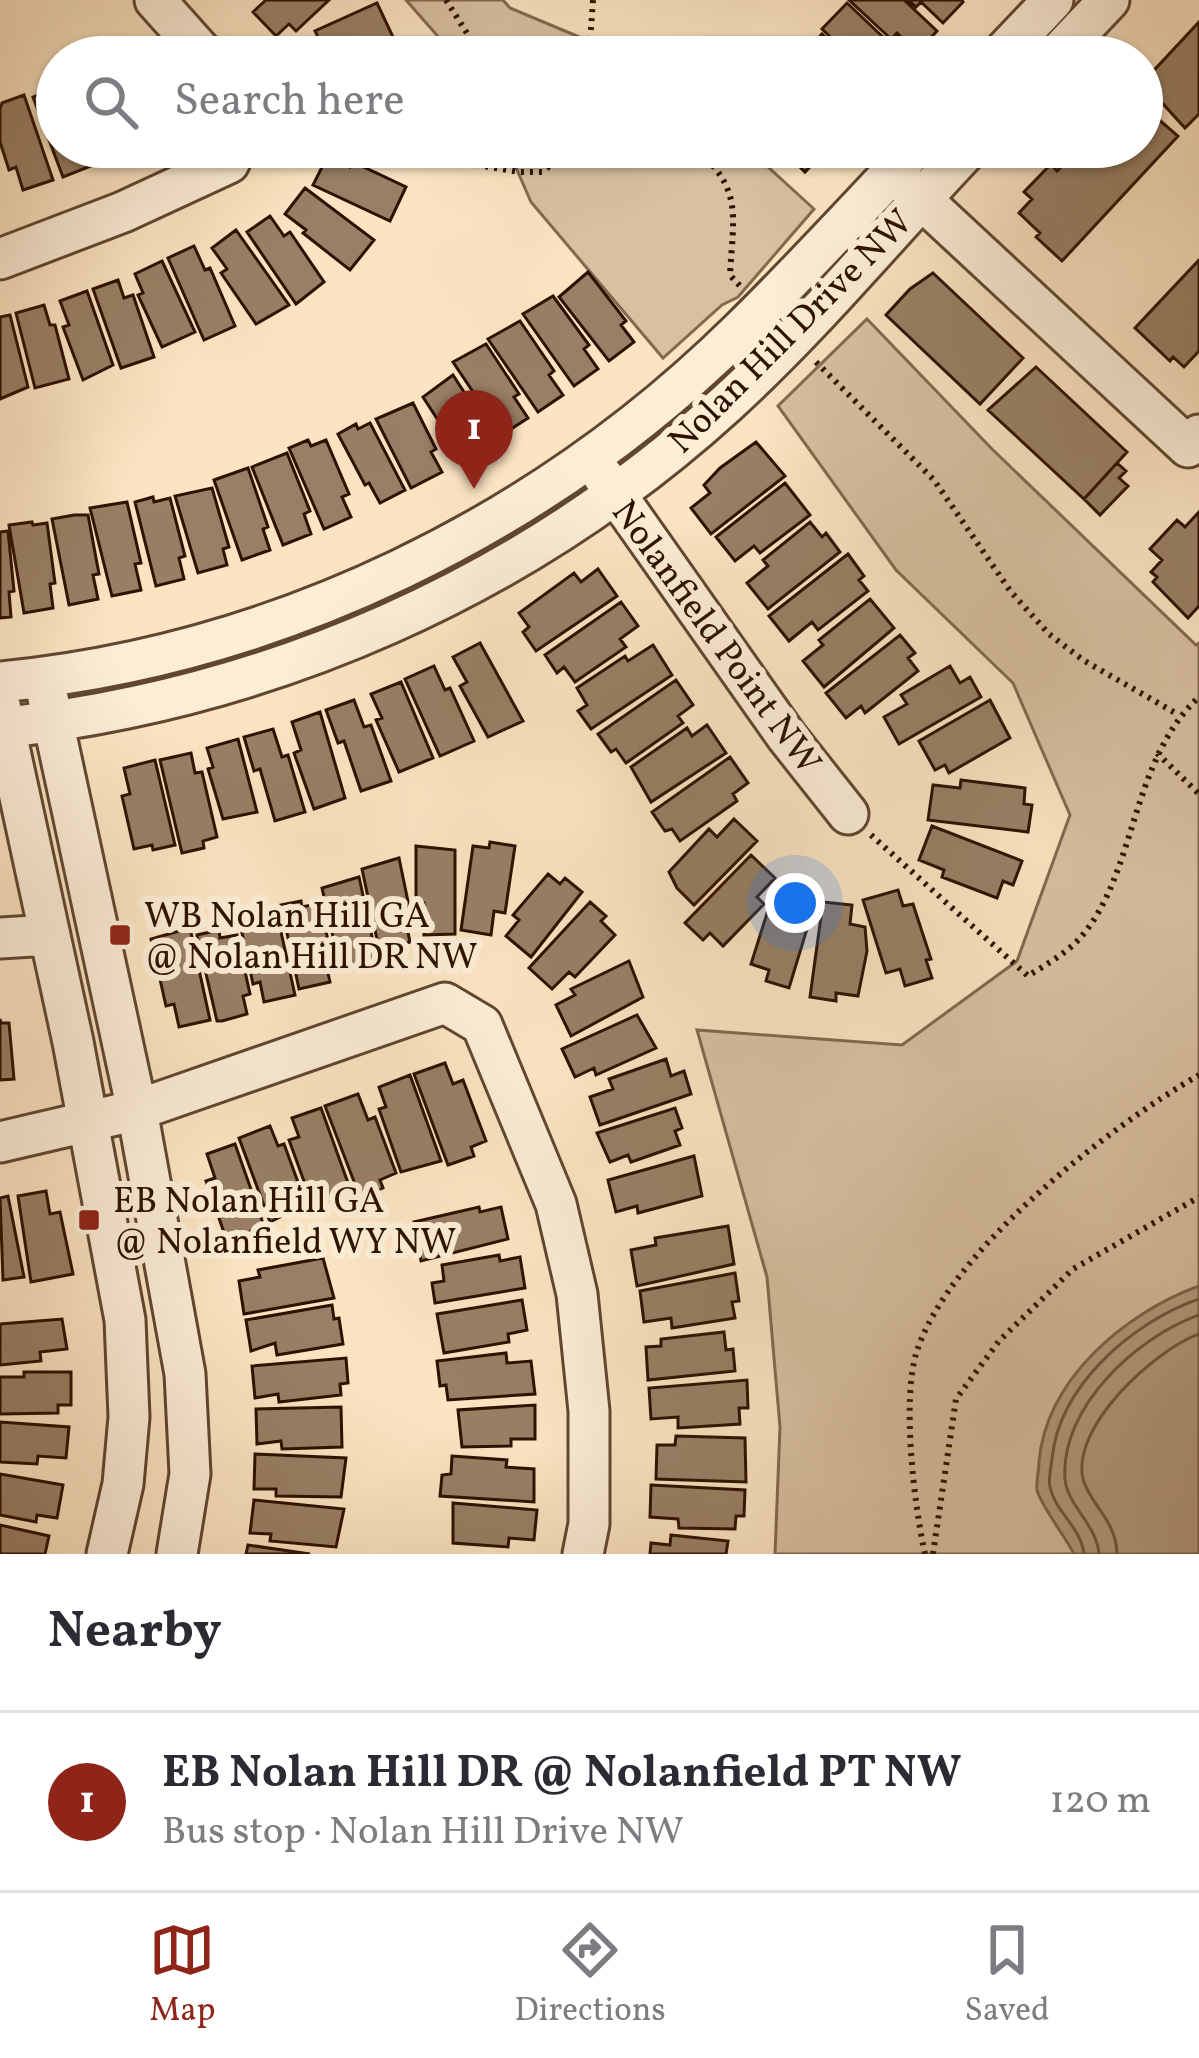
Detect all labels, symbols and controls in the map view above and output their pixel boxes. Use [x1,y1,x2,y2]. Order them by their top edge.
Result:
search box [36,36,1163,168]
icon: search [78,69,144,135]
text: Search here [174,71,405,134]
street label: Nolan Hill Drive NW [658,199,925,466]
pin: 1 [435,390,513,489]
street label: Nolanfield Point NW [598,491,831,786]
your location [765,873,825,933]
place label: WB Nolan Hill GA @ Nolan Hill DR NW [144,893,478,984]
marker: WB Nolan Hill GA @ Nolan Hill DR NW [107,922,133,948]
place label: EB Nolan Hill GA @ Nolanfield WY NW [113,1178,456,1269]
marker: EB Nolan Hill GA @ Nolanfield WY NW [76,1207,102,1233]
text: Nearby [48,1597,222,1668]
text: EB Nolan Hill DR @ Nolanfield PT NW [162,1743,961,1806]
text: 1 [79,1775,95,1829]
text: 120 m [1050,1775,1151,1829]
text: Bus stop · Nolan Hill Drive NW [162,1806,684,1860]
tab: Map [149,1917,216,2035]
tab: Directions [514,1917,666,2035]
tab: Saved [965,1917,1050,2035]

